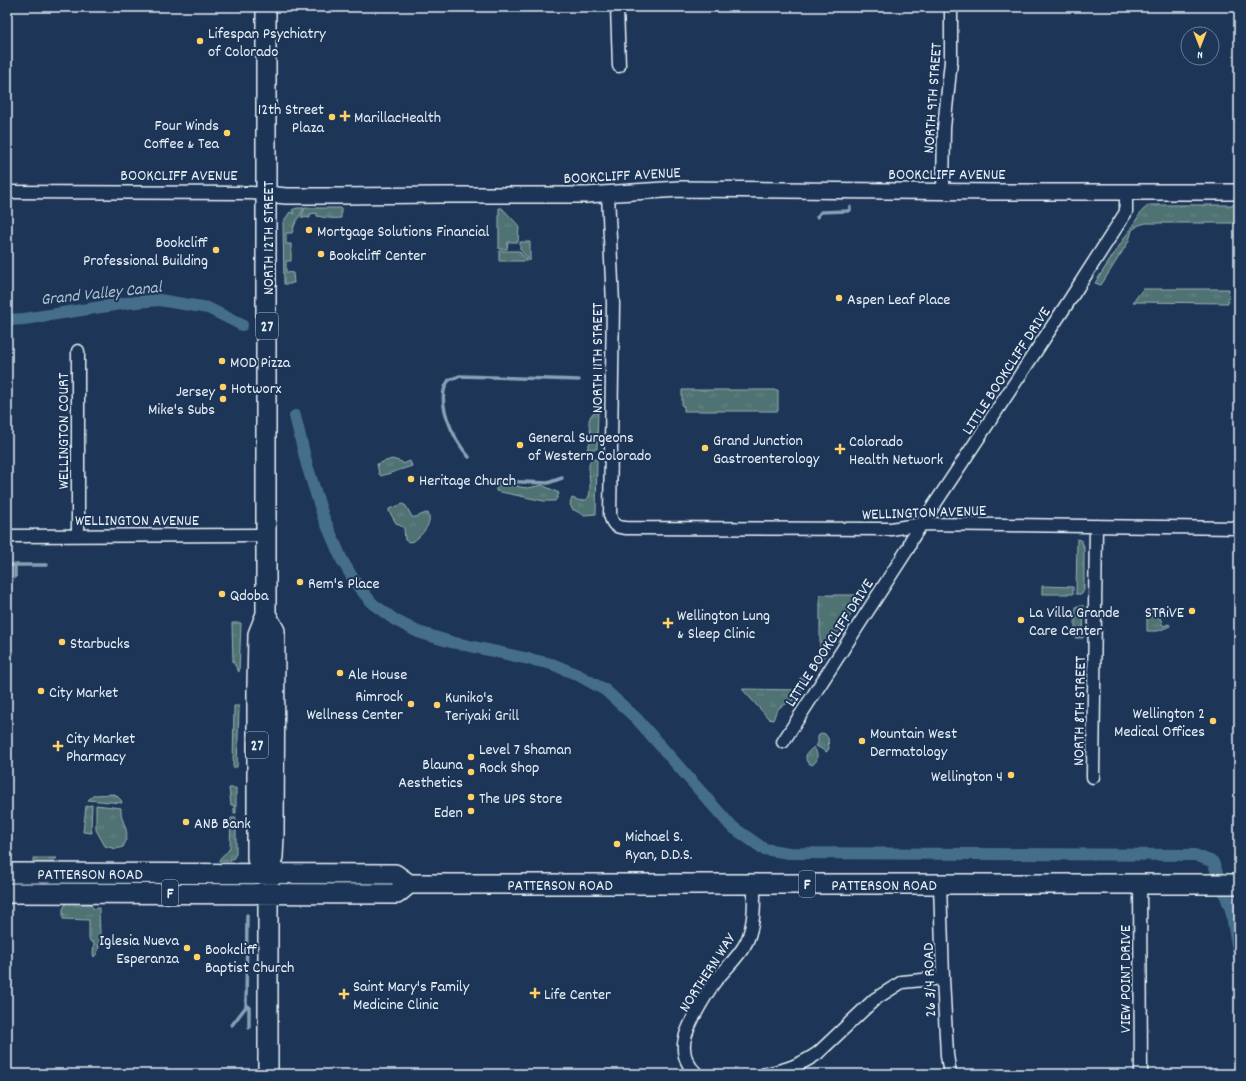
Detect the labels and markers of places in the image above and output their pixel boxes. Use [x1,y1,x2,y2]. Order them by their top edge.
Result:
place label: Lifespan Psychiatry of Colorado [208,23,326,64]
marker: Lifespan Psychiatry of Colorado [195,36,205,46]
place label: 12th Street Plaza [258,99,324,140]
place label: MarillacHealth [354,107,441,130]
marker: MarillacHealth [339,110,351,122]
marker: 12th Street Plaza [327,112,337,122]
place label: Four Winds Coffee & Tea [144,115,219,156]
marker: Four Winds Coffee & Tea [222,128,232,138]
place label: Mortgage Solutions Financial [317,221,489,244]
marker: Mortgage Solutions Financial [304,225,314,235]
place label: Bookcliff Professional Building [83,232,208,273]
marker: Bookcliff Professional Building [211,245,221,255]
place label: Bookcliff Center [329,245,426,268]
marker: Bookcliff Center [316,249,326,259]
place label: Aspen Leaf Place [847,289,950,312]
marker: Aspen Leaf Place [834,293,844,303]
place label: MOD Pizza [230,352,291,375]
marker: MOD Pizza [217,356,227,366]
place label: Hotworx [231,378,282,401]
place label: Jersey Mike's Subs [148,381,216,422]
marker: Hotworx [218,382,228,392]
marker: Jersey Mike's Subs [218,394,228,404]
place label: General Surgeons of Western Colorado [528,427,651,468]
place label: Grand Junction Gastroenterology [713,430,820,471]
place label: Colorado Health Network [849,431,943,472]
marker: General Surgeons of Western Colorado [515,440,525,450]
marker: Grand Junction Gastroenterology [700,443,710,453]
marker: Colorado Health Network [834,443,846,455]
place label: Heritage Church [419,470,516,493]
marker: Heritage Church [406,474,416,484]
place label: Rem's Place [308,573,379,596]
marker: Rem's Place [295,577,305,587]
place label: Qdoba [230,585,269,608]
marker: Qdoba [217,589,227,599]
place label: La Villa Grande Care Center [1029,602,1120,643]
place label: STRiVE [1145,602,1185,625]
place label: Wellington Lung & Sleep Clinic [677,605,770,646]
marker: STRiVE [1187,606,1197,616]
marker: La Villa Grande Care Center [1016,615,1026,625]
marker: Wellington Lung & Sleep Clinic [662,617,674,629]
place label: Starbucks [70,633,130,656]
marker: Starbucks [57,637,67,647]
place label: Ale House [348,664,407,687]
marker: Ale House [335,668,345,678]
place label: City Market [49,682,118,705]
marker: City Market [36,686,46,696]
place label: Rimrock Wellness Center [306,686,403,727]
place label: Kuniko's Teriyaki Grill [445,687,519,728]
marker: Rimrock Wellness Center [406,699,416,709]
marker: Kuniko's Teriyaki Grill [432,700,442,710]
place label: Wellington 2 Medical Offices [1114,703,1205,744]
marker: Wellington 2 Medical Offices [1208,716,1218,726]
place label: Mountain West Dermatology [870,723,957,764]
place label: City Market Pharmacy [66,728,135,769]
marker: Mountain West Dermatology [857,736,867,746]
place label: Level 7 Shaman Rock Shop [479,739,571,780]
marker: City Market Pharmacy [53,741,63,751]
marker: Level 7 Shaman Rock Shop [466,752,476,762]
place label: Blauna Aesthetics [398,754,463,795]
place label: Wellington 4 [931,766,1003,789]
marker: Blauna Aesthetics [466,767,476,777]
marker: Wellington 4 [1006,770,1016,780]
place label: The UPS Store [479,788,562,811]
marker: The UPS Store [466,792,476,802]
place label: Eden [434,802,463,825]
marker: Eden [466,806,476,816]
place label: ANB Bank [194,813,251,836]
marker: ANB Bank [181,817,191,827]
place label: Michael S. Ryan, D.D.S. [625,826,692,867]
marker: Michael S. Ryan, D.D.S. [612,839,622,849]
place label: Iglesia Nueva Esperanza [99,930,179,971]
place label: Bookcliff Baptist Church [205,939,294,980]
marker: Iglesia Nueva Esperanza [182,943,192,953]
marker: Bookcliff Baptist Church [192,952,202,962]
place label: Saint Mary's Family Medicine Clinic [353,976,470,1017]
place label: Life Center [544,984,611,1007]
marker: Life Center [529,987,541,999]
marker: Saint Mary's Family Medicine Clinic [338,988,350,1000]

